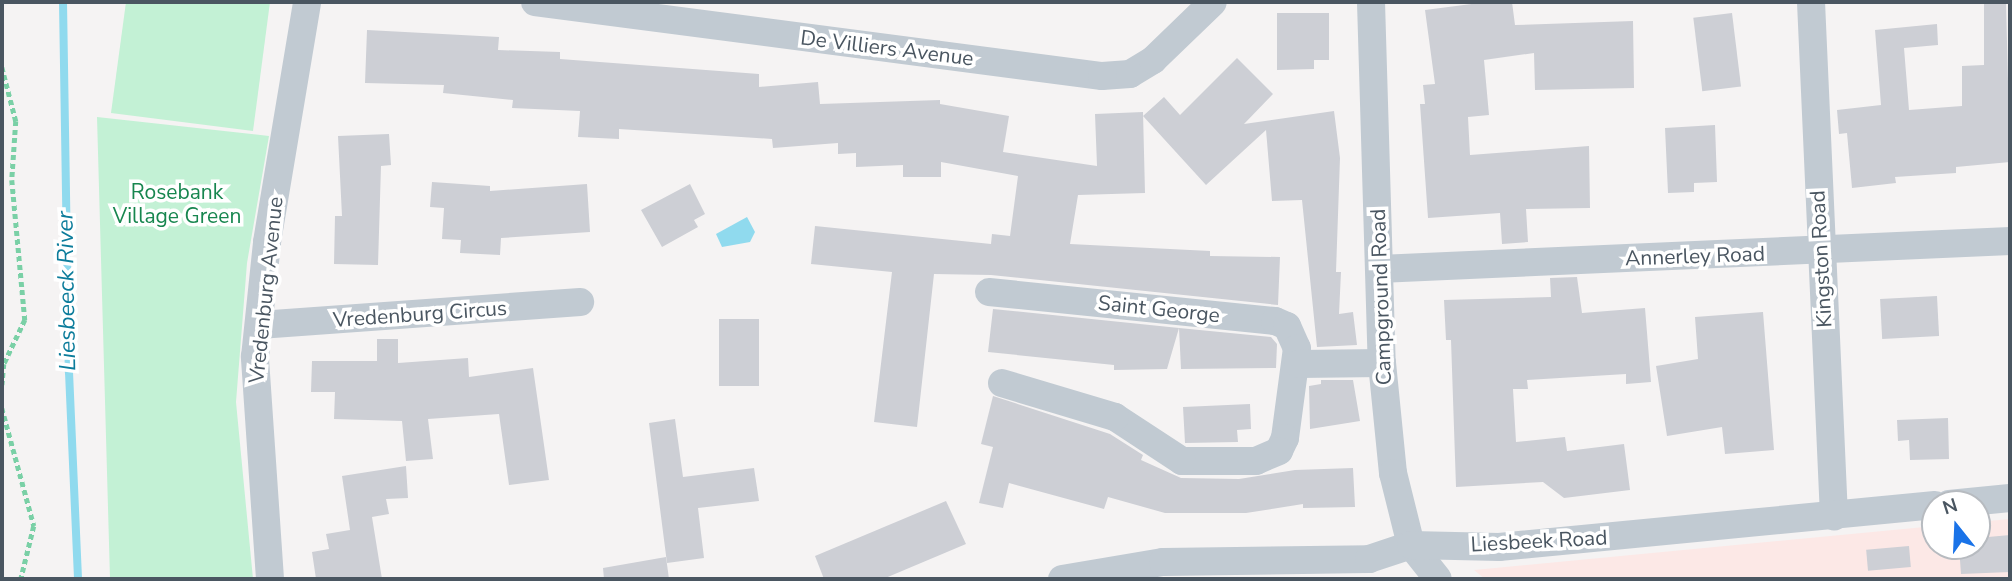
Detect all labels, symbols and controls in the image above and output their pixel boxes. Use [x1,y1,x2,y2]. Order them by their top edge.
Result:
street label: De Villiers Avenue [799,25,975,71]
park label: Rosebank Village Green [113,179,241,229]
street label: Kingston Road [1805,190,1837,328]
street label: Vredenburg Avenue [244,195,288,385]
street label: Campground Road [1365,208,1397,386]
water label: Liesbeeck River [52,211,82,371]
street label: Annerley Road [1625,241,1765,271]
street label: Saint George [1097,290,1221,328]
street label: Vredenburg Circus [332,295,508,333]
north arrow [1921,490,1991,560]
text: N [1939,492,1961,521]
street label: Liesbeek Road [1470,525,1608,557]

